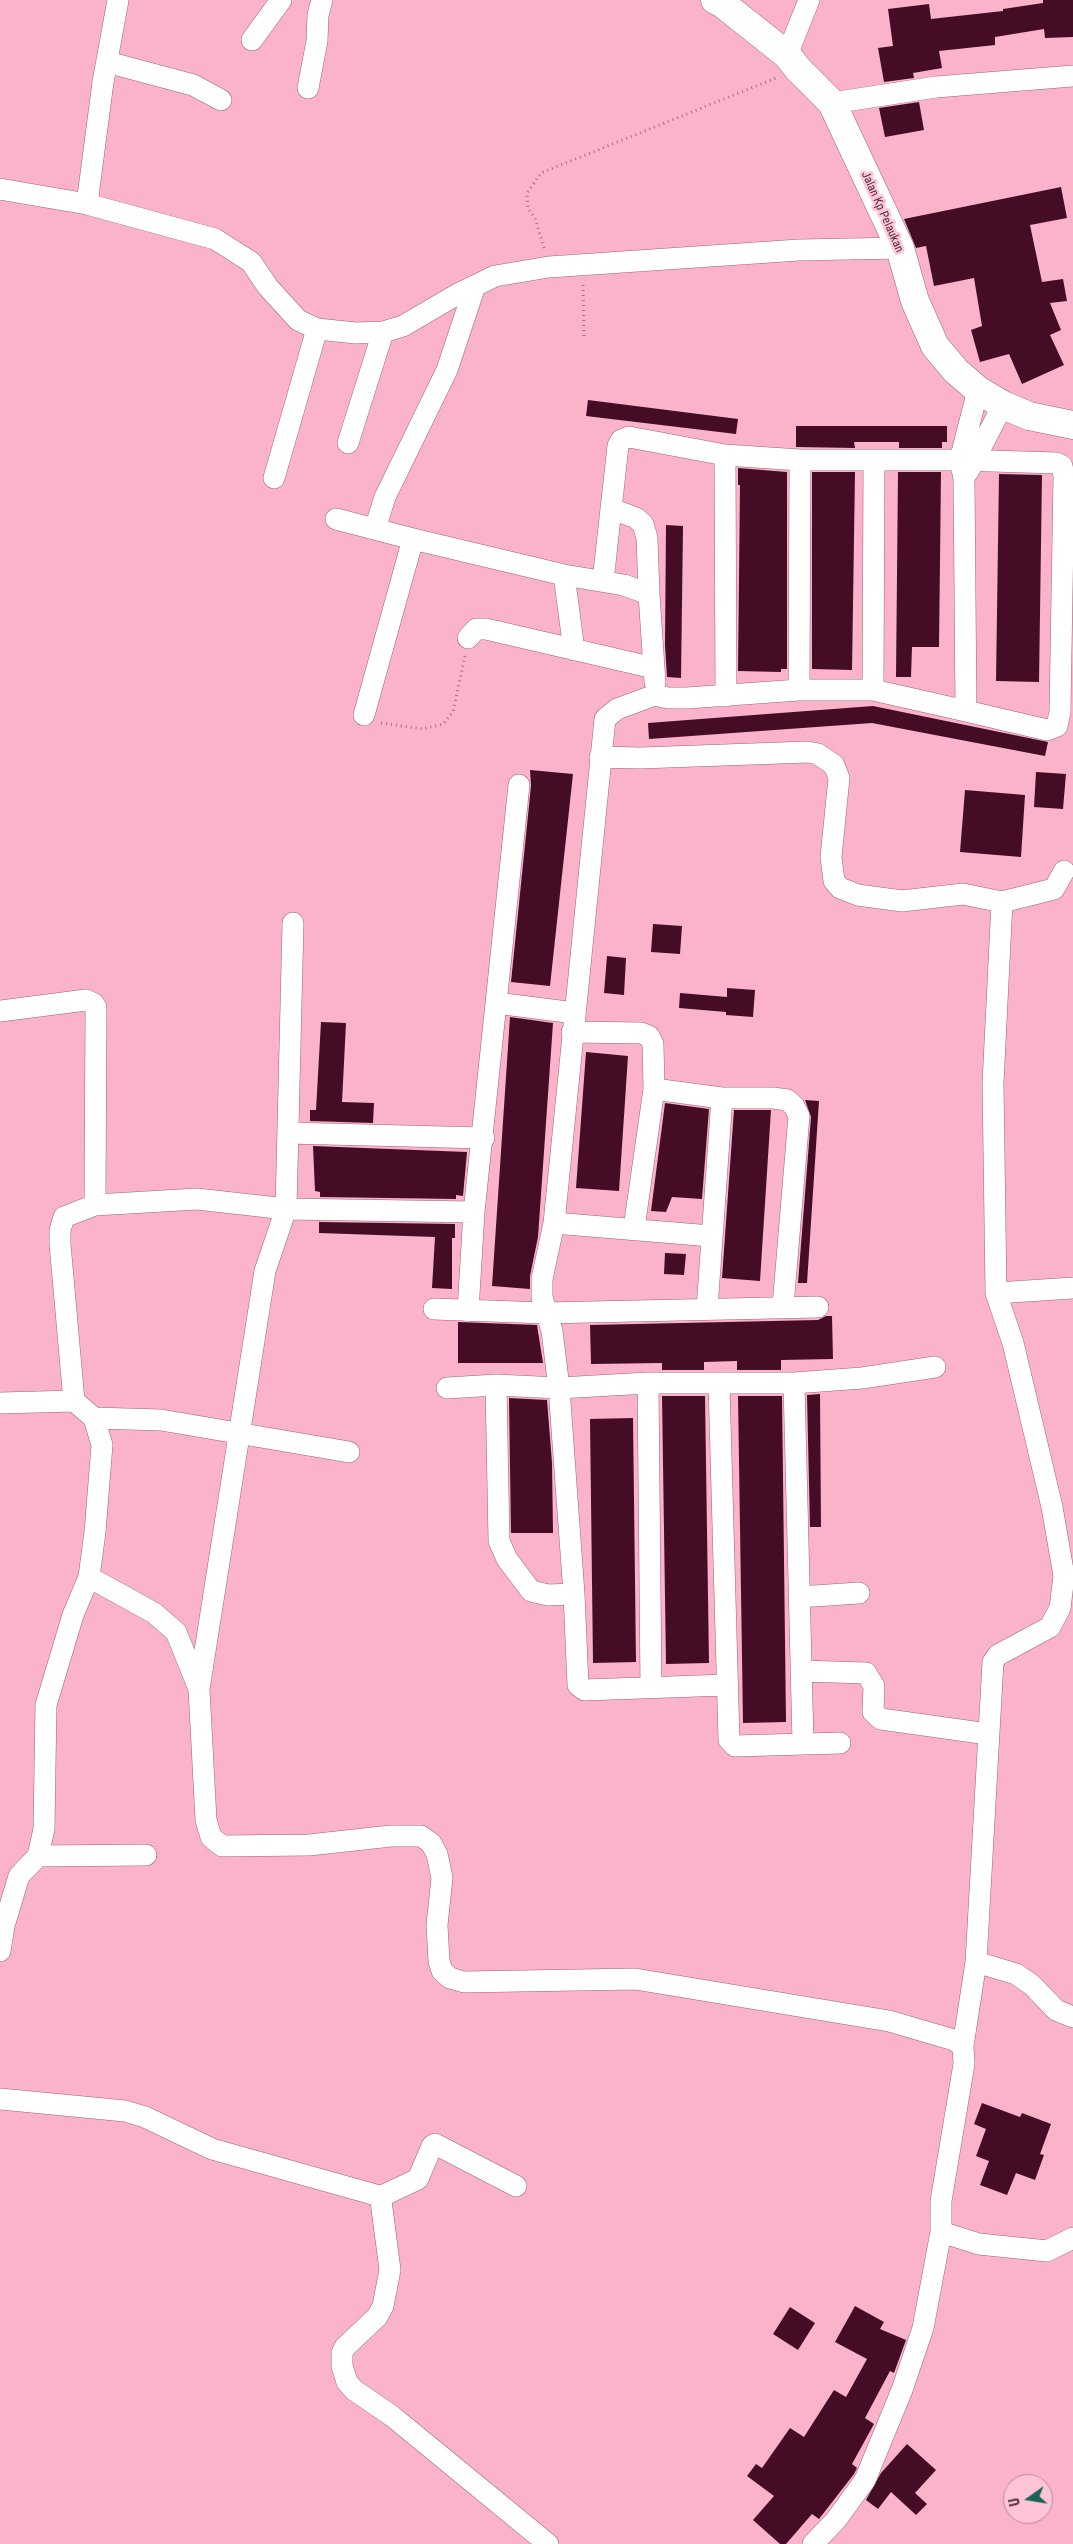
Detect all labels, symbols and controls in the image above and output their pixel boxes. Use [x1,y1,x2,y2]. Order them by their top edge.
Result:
street label: Jalan Kp Pelaukan [858,169,906,255]
north arrow [1003,2474,1053,2524]
text: U [1006,2496,1023,2508]

